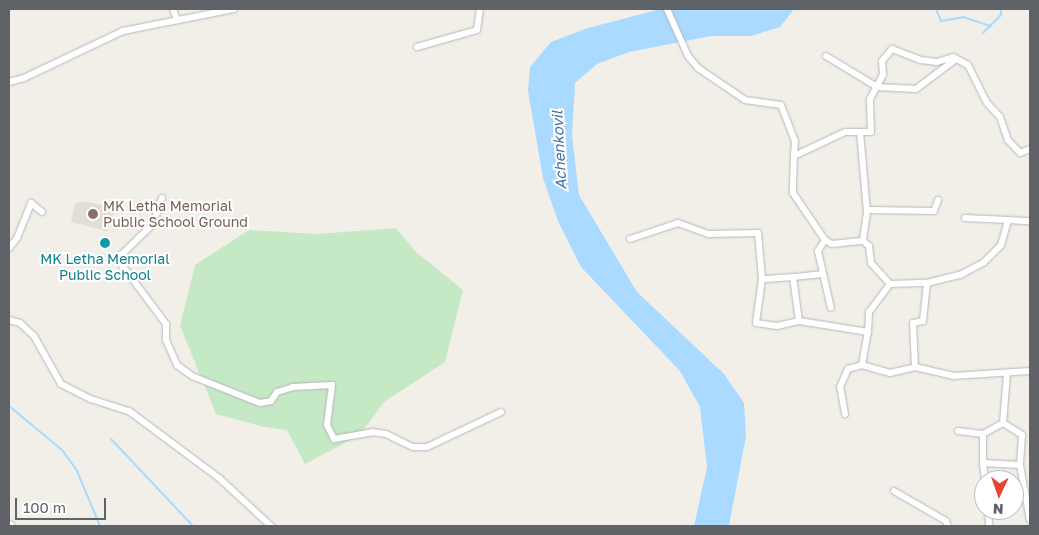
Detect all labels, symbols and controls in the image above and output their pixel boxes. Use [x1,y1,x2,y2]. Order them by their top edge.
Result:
water label: Achenkovil [548,110,570,190]
place label: MK Letha Memorial Public School Ground [103,198,248,230]
marker: MK Letha Memorial Public School Ground [87,208,99,220]
marker: MK Letha Memorial Public School [99,237,111,249]
place label: MK Letha Memorial Public School [40,251,170,284]
north arrow [974,470,1024,520]
scale bar [18,488,109,520]
text: 100 m [23,498,66,516]
text: N [992,501,1004,518]

